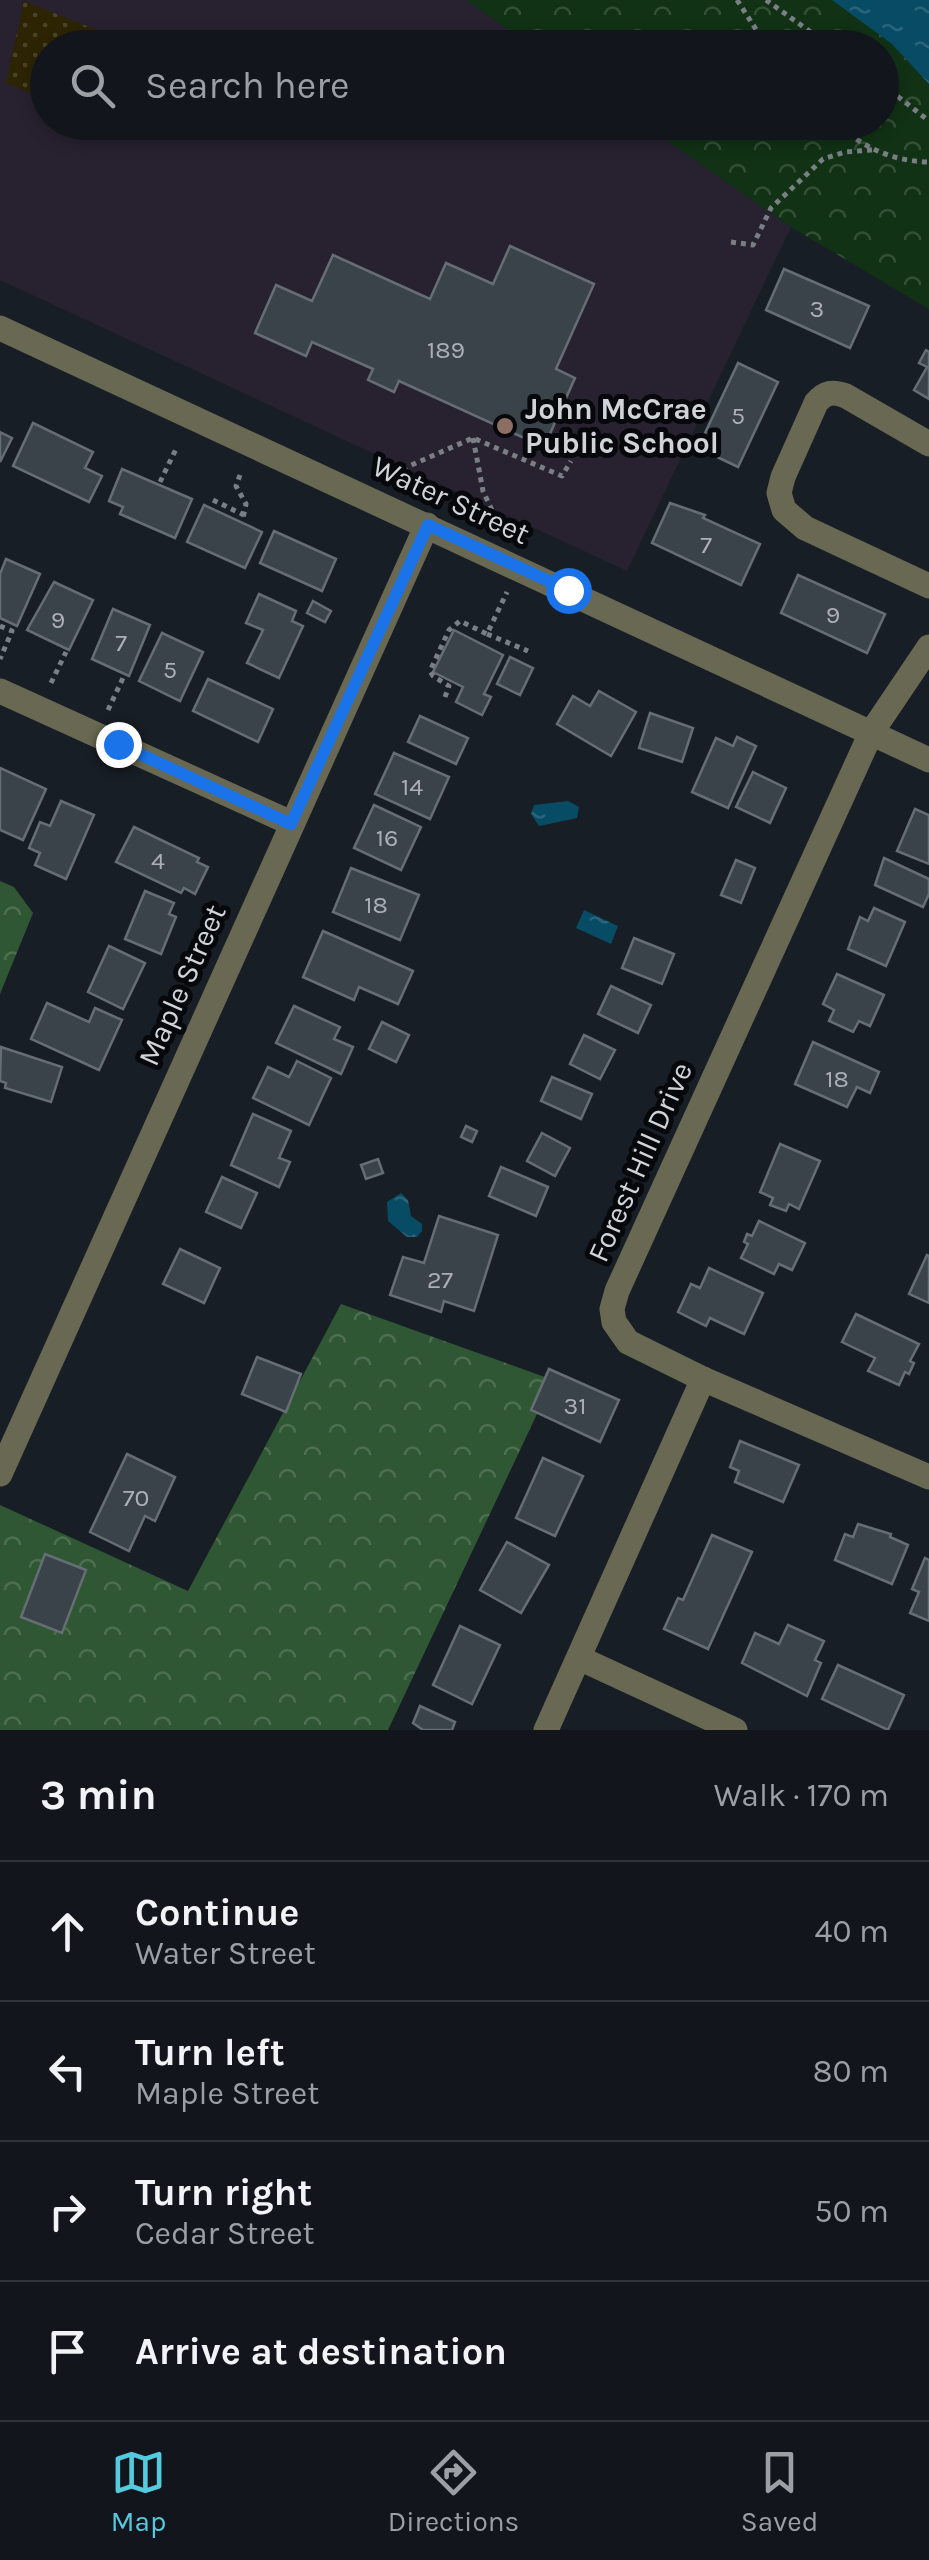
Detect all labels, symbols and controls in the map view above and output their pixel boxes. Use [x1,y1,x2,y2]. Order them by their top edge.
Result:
search box [30,30,899,140]
icon: search [65,58,120,113]
text: Search here [145,63,349,108]
house number: 3 [810,294,824,323]
house number: 189 [427,335,465,364]
place label: John McCrae Public School [525,391,719,461]
house number: 5 [731,401,745,430]
marker: John McCrae Public School [494,415,516,437]
street label: Water Street [367,448,535,552]
house number: 7 [700,530,712,559]
route start [546,568,592,614]
house number: 9 [826,600,840,629]
house number: 9 [51,605,65,634]
house number: 7 [115,628,127,657]
house number: 5 [163,655,177,684]
route end [96,722,142,768]
house number: 14 [401,772,423,801]
house number: 16 [376,823,398,852]
house number: 4 [151,846,165,875]
house number: 18 [364,890,388,919]
street label: Maple Street [130,899,234,1071]
street label: Forest Hill Drive [580,1057,700,1267]
house number: 18 [825,1064,849,1093]
house number: 27 [427,1265,453,1294]
house number: 31 [563,1391,587,1420]
house number: 70 [123,1483,149,1512]
text: 3 min [40,1770,157,1820]
text: Walk · 170 m [714,1777,889,1814]
text: Continue [135,1890,299,1935]
icon: ahead [40,1904,95,1959]
text: 40 m [815,1913,889,1950]
text: Water Street [135,1935,316,1972]
text: Turn left [135,2030,285,2075]
icon: left [40,2044,95,2099]
text: 80 m [813,2053,889,2090]
text: Maple Street [135,2075,319,2112]
text: Turn right [135,2170,312,2215]
icon: right [40,2184,95,2239]
text: 50 m [814,2193,889,2230]
text: Cedar Street [135,2215,315,2252]
icon: arrive [40,2324,95,2379]
text: Arrive at destination [135,2329,507,2374]
tab: Map [111,2445,166,2538]
tab: Directions [388,2445,519,2538]
tab: Saved [741,2445,818,2538]

